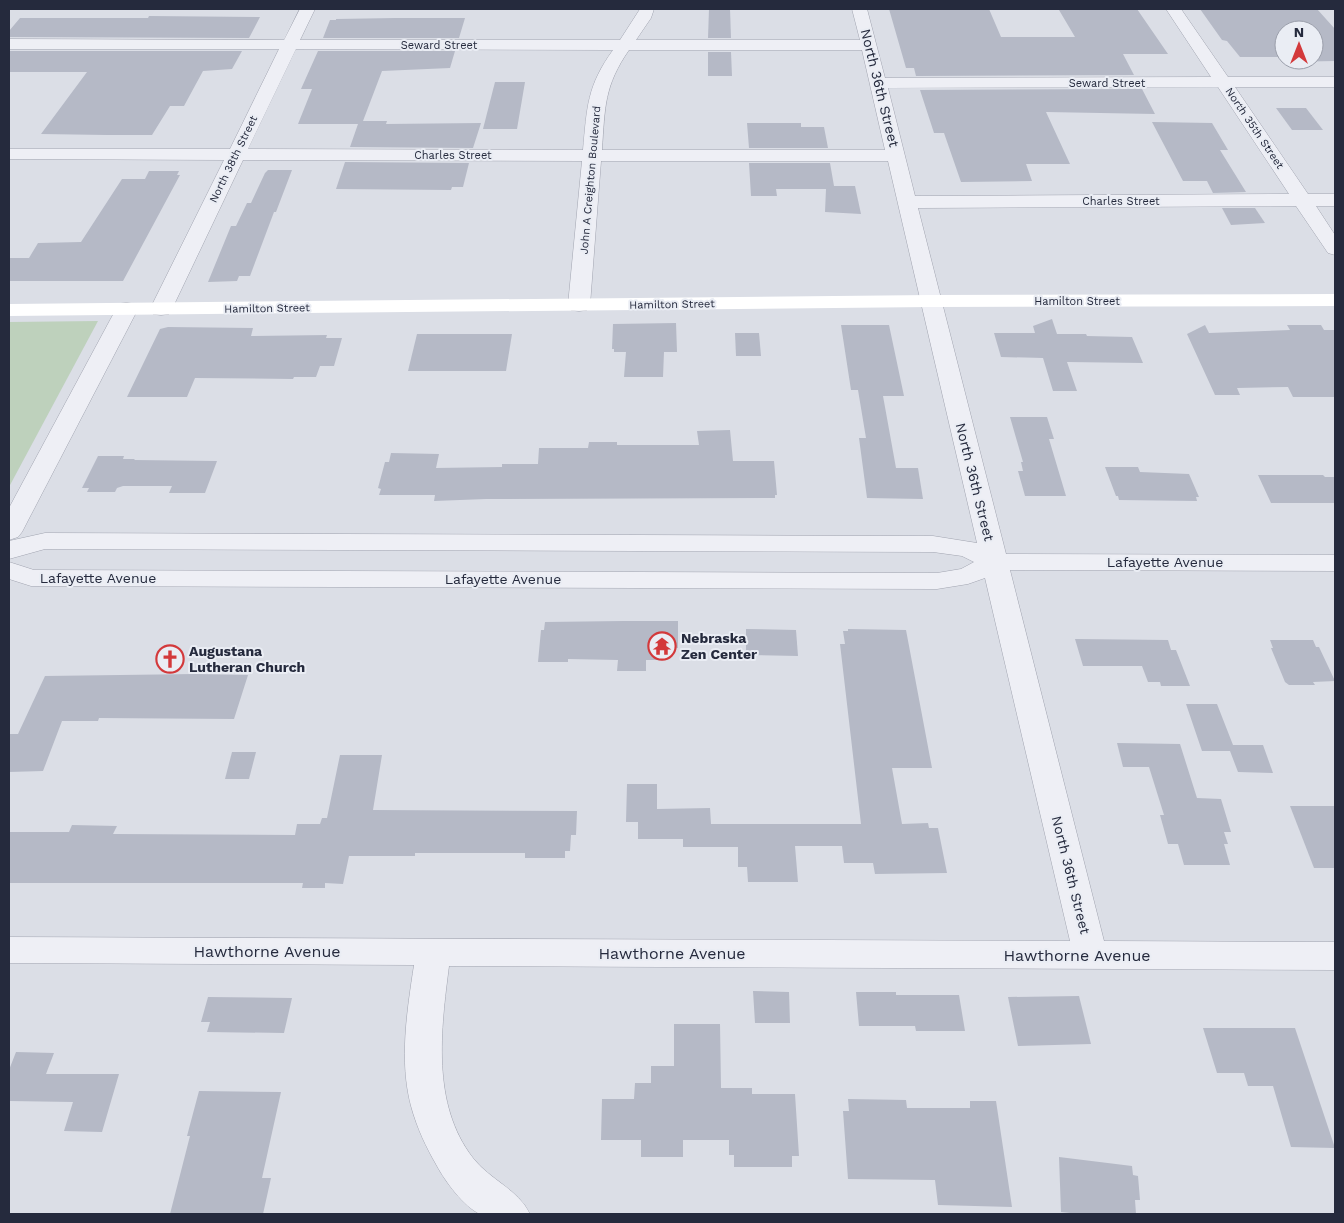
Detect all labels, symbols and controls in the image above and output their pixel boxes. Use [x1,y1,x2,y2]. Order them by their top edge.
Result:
north arrow [1274,20,1324,70]
text: N [1294,24,1304,40]
street label: North 36th Street [858,27,902,149]
street label: Seward Street [401,39,478,52]
street label: Seward Street [1069,77,1146,90]
street label: North 35th Street [1223,85,1287,172]
street label: John A Creighton Boulevard [578,105,603,255]
street label: North 38th Street [207,113,260,205]
street label: Charles Street [414,149,492,162]
street label: Charles Street [1082,195,1160,208]
street label: Hamilton Street [1034,295,1120,308]
street label: Hamilton Street [629,297,715,312]
street label: Hamilton Street [224,301,310,316]
street label: North 36th Street [953,421,997,543]
street label: Lafayette Avenue [1107,554,1223,570]
street label: Lafayette Avenue [40,570,156,586]
street label: Lafayette Avenue [445,571,561,587]
place label: Nebraska Zen Center [681,630,757,662]
temple icon: Nebraska Zen Center [647,631,677,661]
place label: Augustana Lutheran Church [189,643,305,675]
church icon: Augustana Lutheran Church [155,644,185,674]
street label: North 36th Street [1049,814,1093,936]
street label: Hawthorne Avenue [193,942,341,961]
street label: Hawthorne Avenue [598,944,746,963]
street label: Hawthorne Avenue [1003,946,1151,965]

